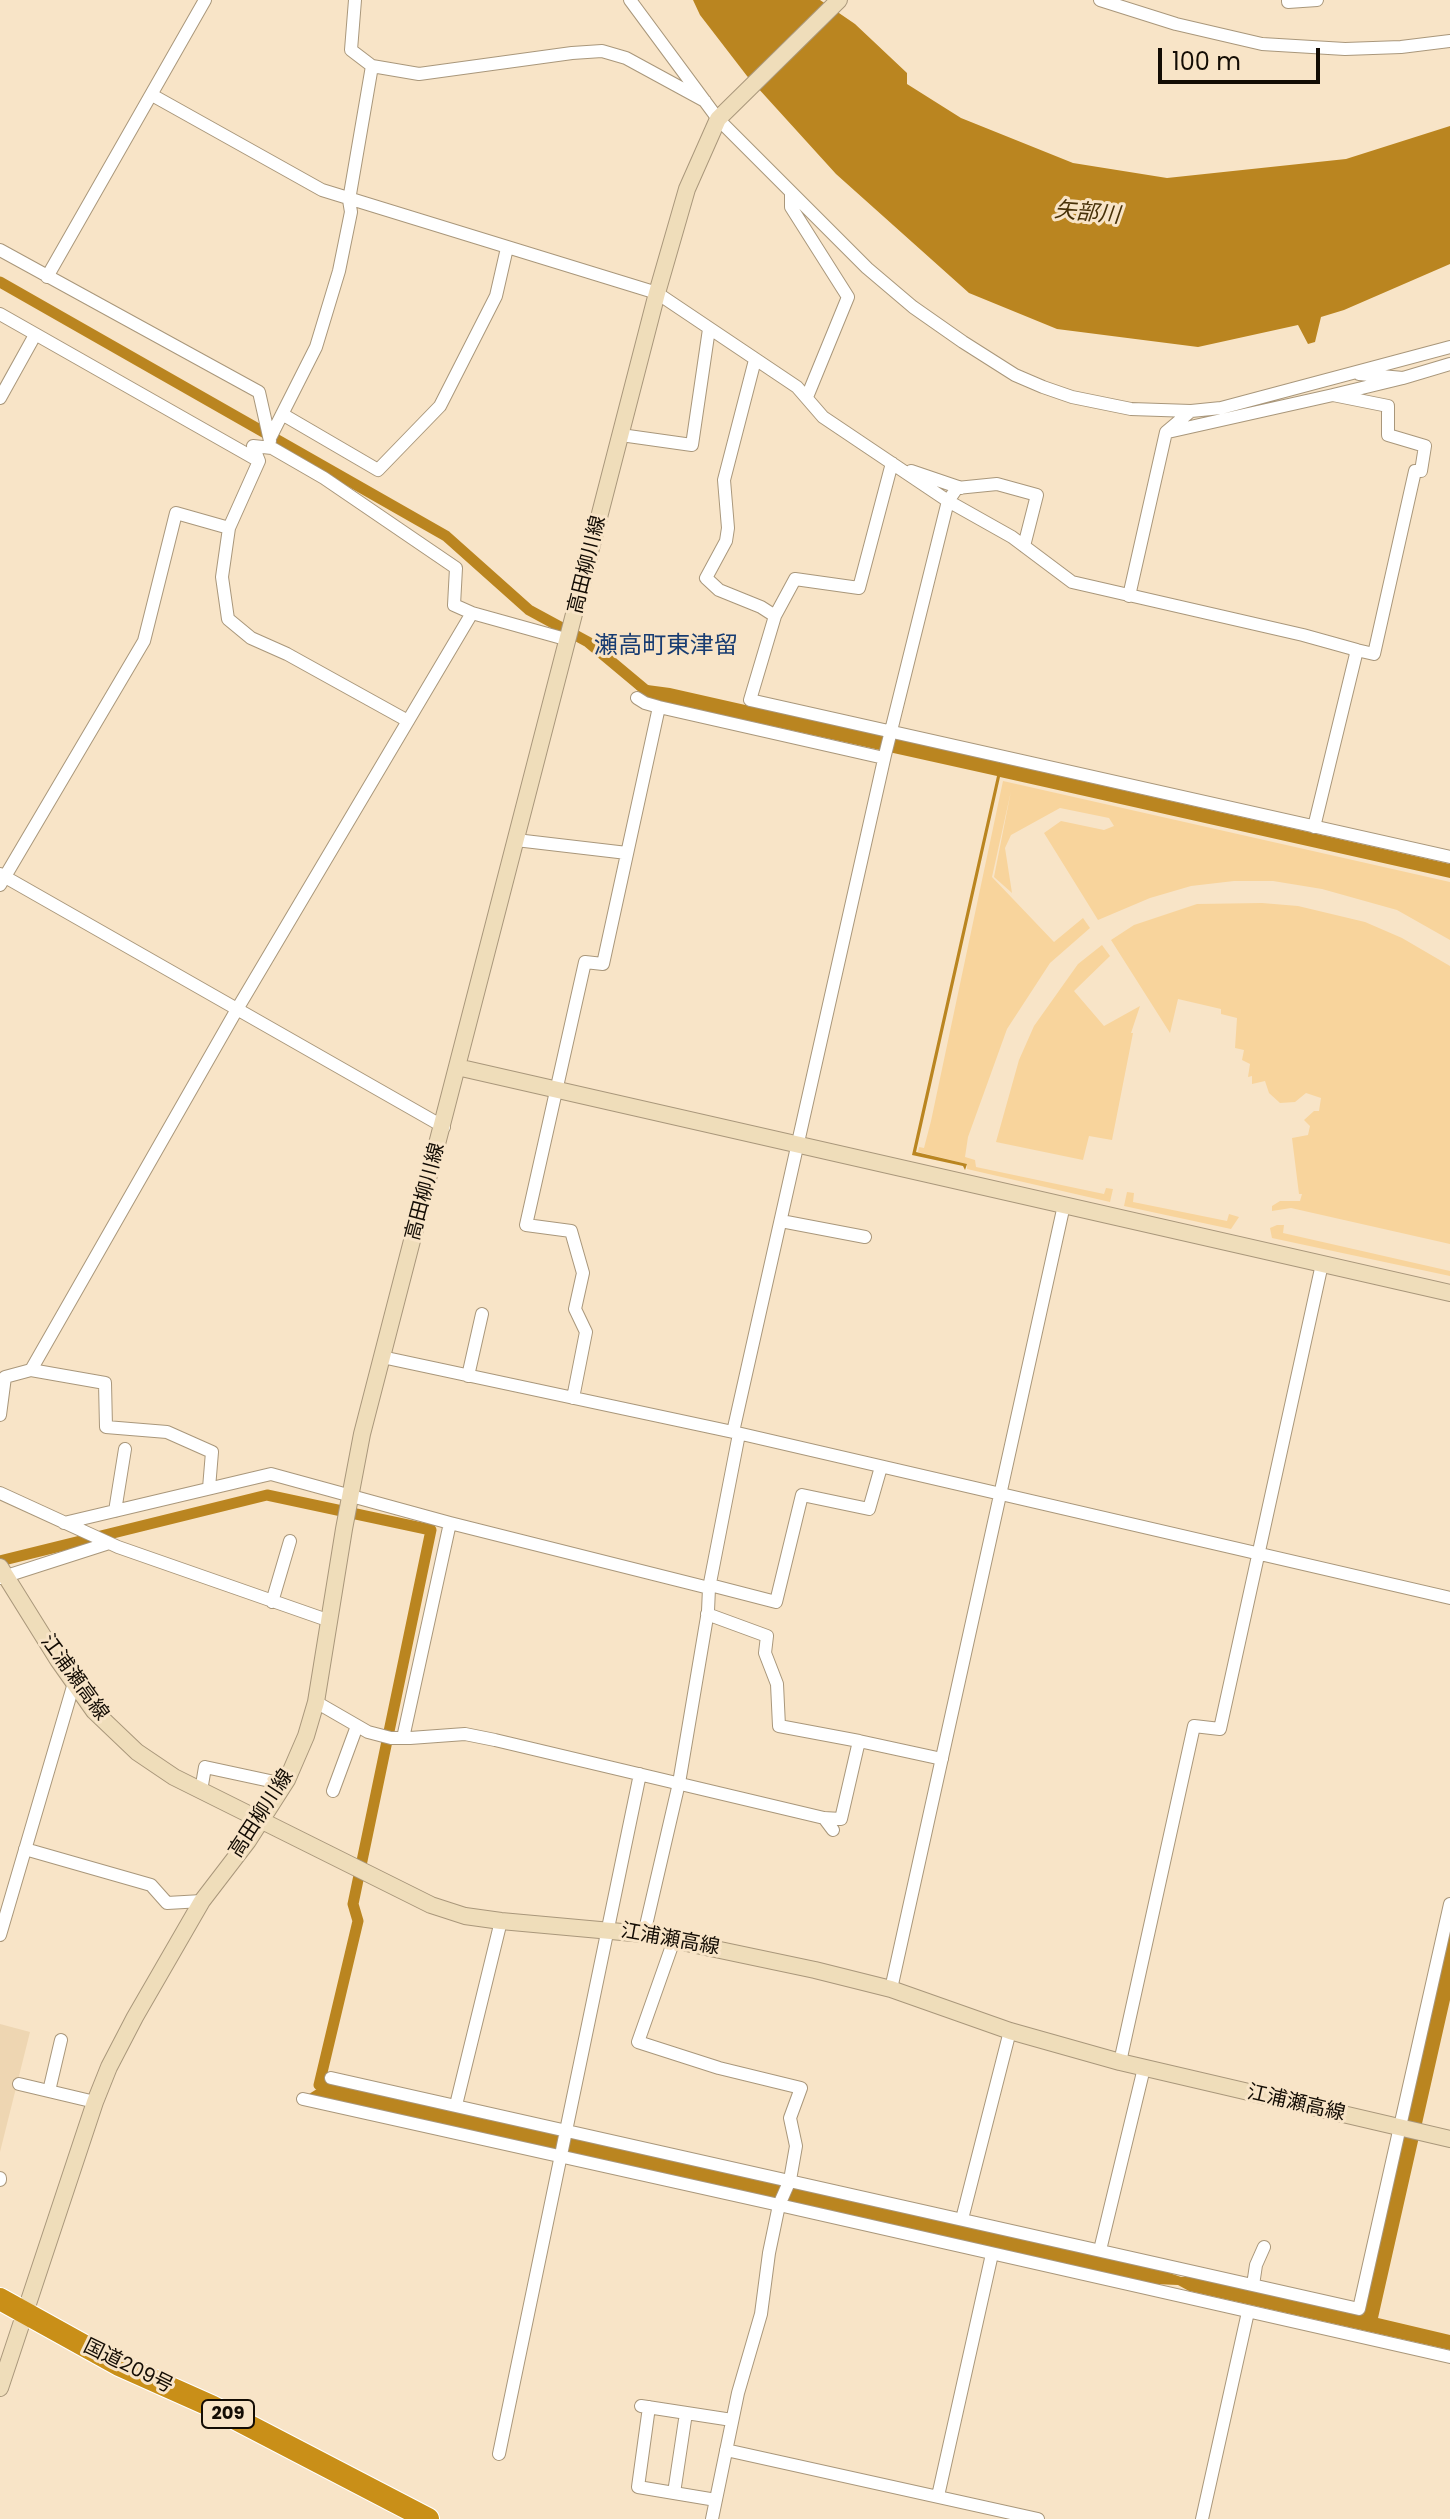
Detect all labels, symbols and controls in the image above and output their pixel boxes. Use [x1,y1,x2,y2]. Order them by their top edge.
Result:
scale bar [1162,32,1324,82]
text: 100 m [1172,45,1241,78]
water label: 矢部川 [1053,198,1121,230]
street label: 高田柳川線 [564,514,612,616]
district label: 瀬高町東津留 [594,633,738,661]
street label: 高田柳川線 [401,1141,451,1243]
street label: 江浦瀬高線 [35,1630,113,1726]
street label: 高田柳川線 [225,1766,299,1862]
street label: 江浦瀬高線 [619,1919,721,1961]
street label: 江浦瀬高線 [1245,2081,1347,2127]
street label: 国道209号 [79,2335,177,2399]
road number: 209 [202,2400,254,2428]

